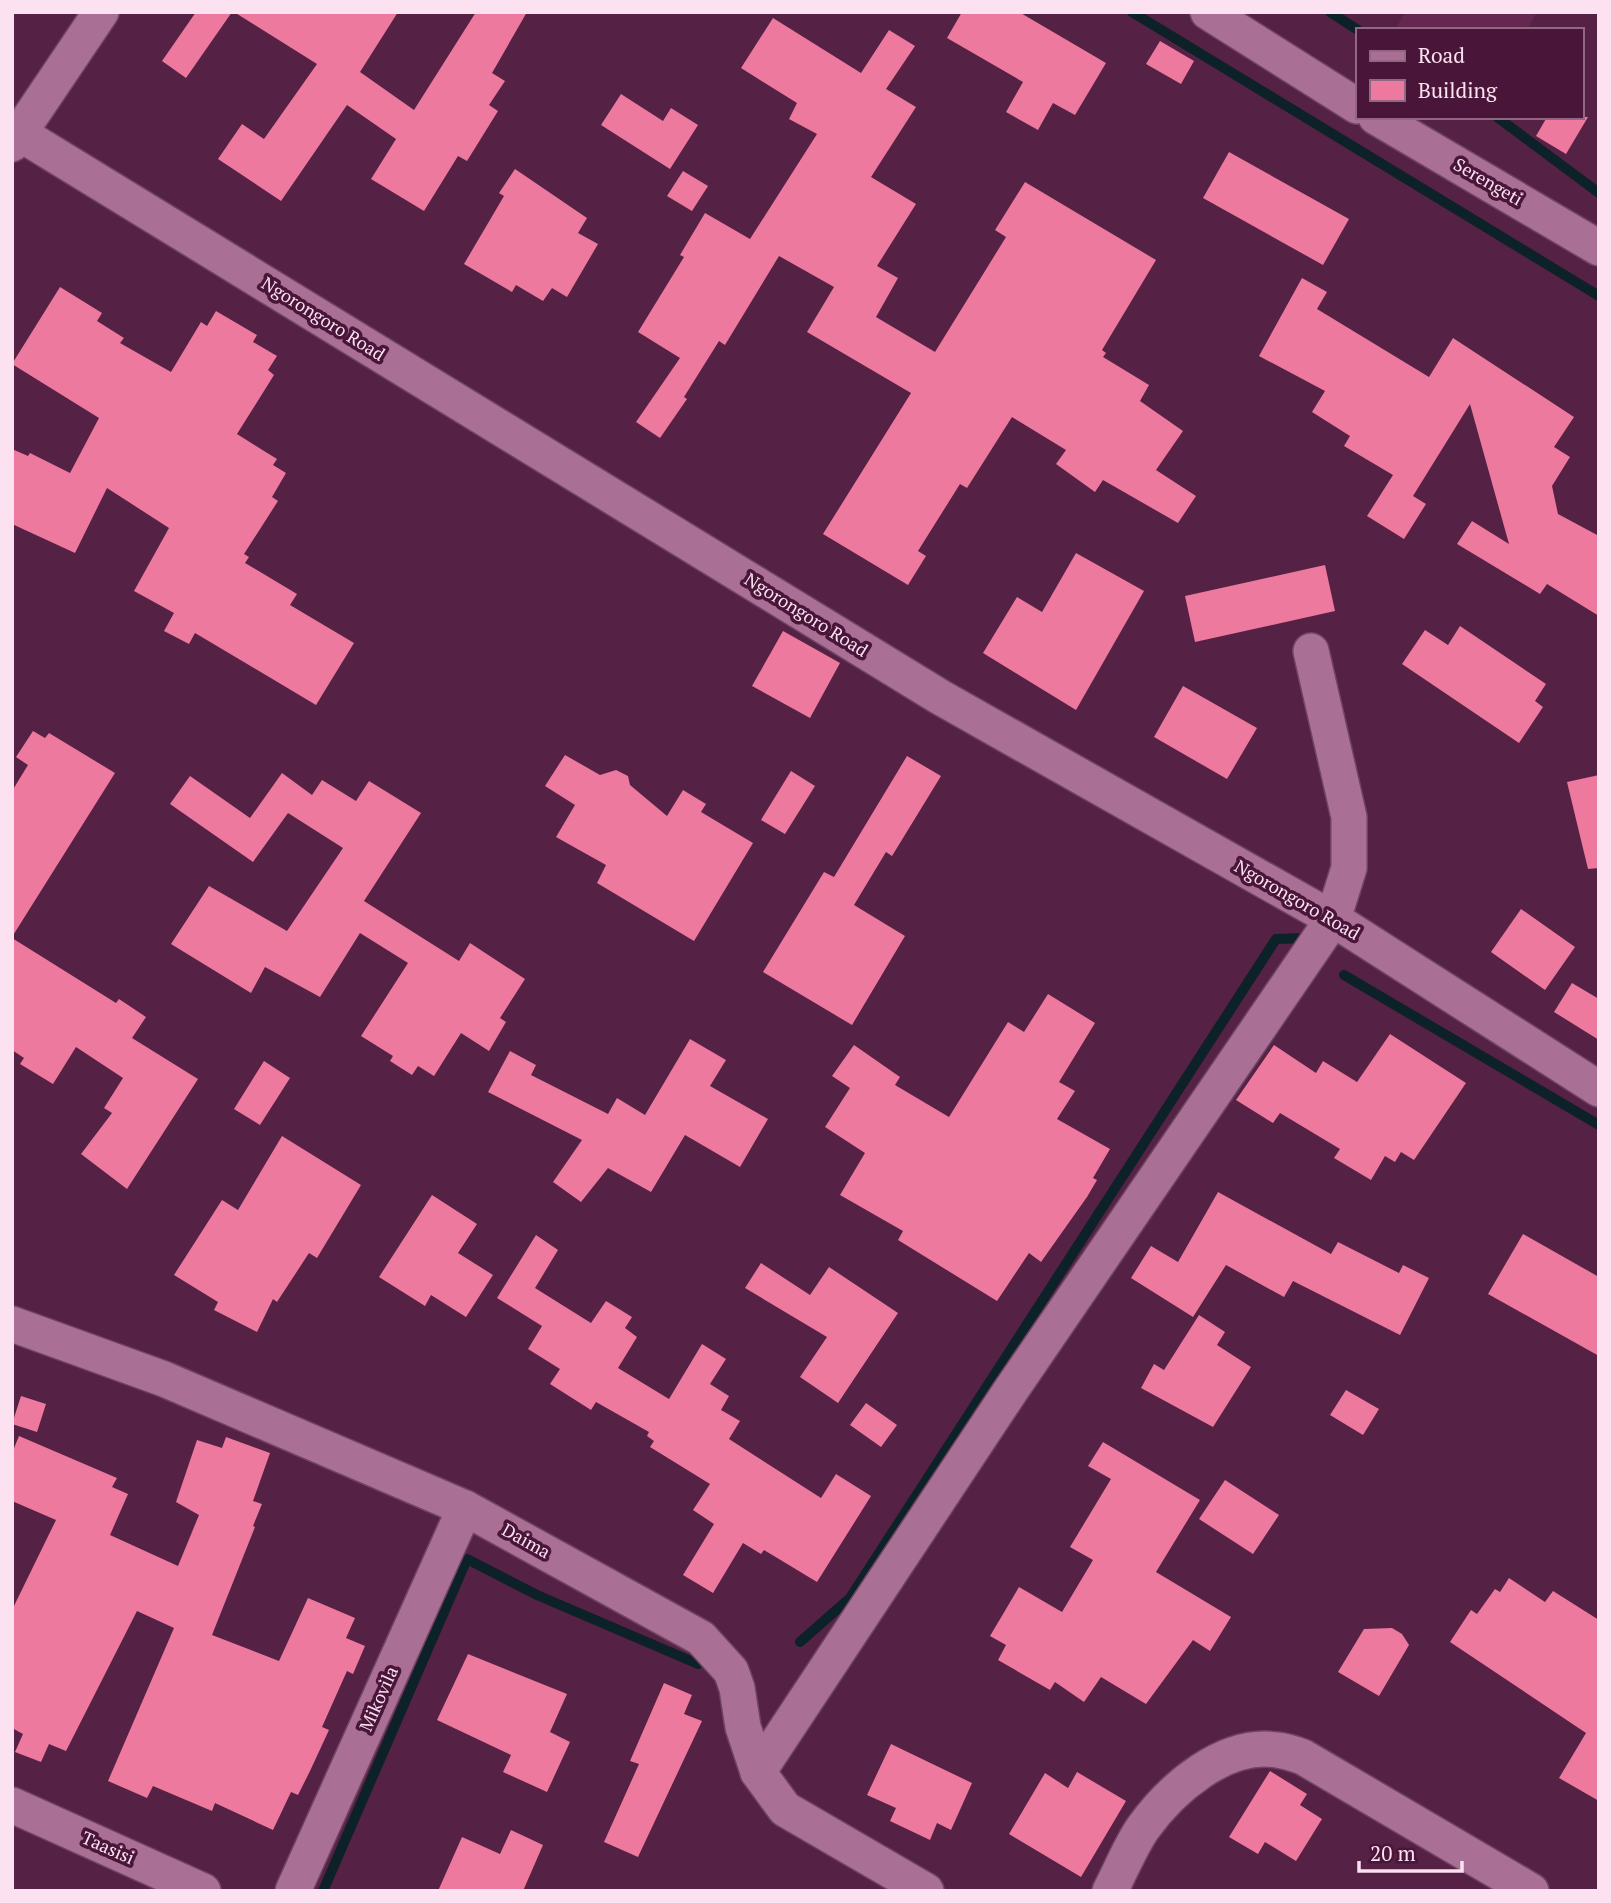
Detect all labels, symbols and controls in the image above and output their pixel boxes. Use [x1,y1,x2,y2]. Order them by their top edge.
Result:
legend [1356,28,1583,119]
text: Road [1418,41,1465,69]
text: Building [1418,76,1498,104]
street label: Serengeti [1450,152,1527,211]
street label: Ngorongoro Road [257,271,390,366]
street label: Ngorongoro Road [740,567,873,662]
street label: Ngorongoro Road [1230,853,1365,945]
street label: Daima [498,1517,555,1563]
street label: Mikovila [353,1662,403,1735]
street label: Taasisi [78,1825,139,1869]
scale bar [1359,1829,1462,1873]
text: 20 m [1370,1839,1416,1867]

